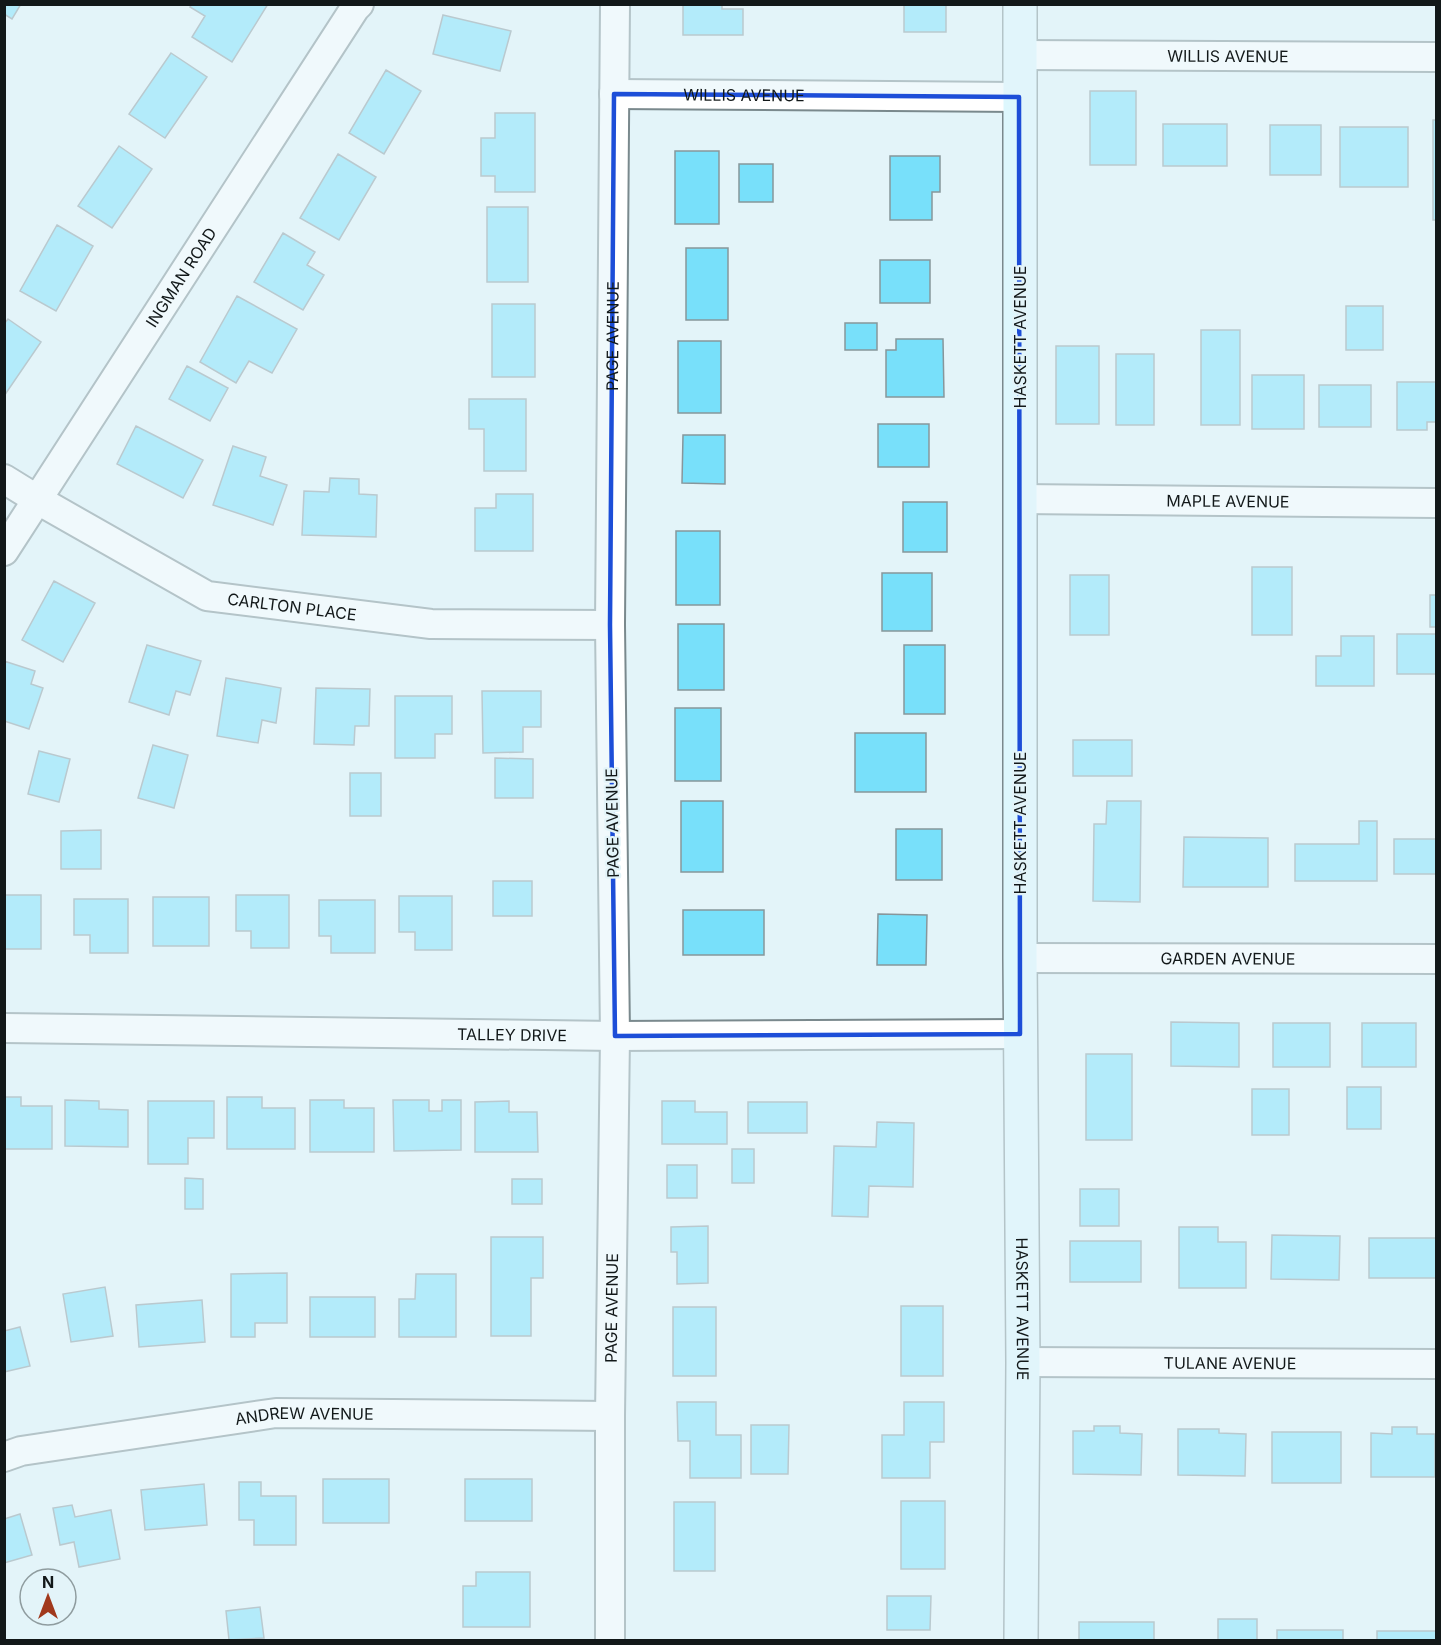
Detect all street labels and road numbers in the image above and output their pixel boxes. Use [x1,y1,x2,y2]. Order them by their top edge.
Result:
street label: WILLIS AVENUE [1167,46,1289,66]
street label: WILLIS AVENUE [683,85,805,105]
street label: INGMAN ROAD [141,224,221,331]
street label: HASKETT AVENUE [1010,266,1030,408]
street label: PAGE AVENUE [602,281,623,391]
street label: MAPLE AVENUE [1166,490,1290,512]
street label: CARLTON PLACE [226,589,358,625]
street label: HASKETT AVENUE [1010,752,1030,894]
street label: PAGE AVENUE [601,768,623,878]
street label: GARDEN AVENUE [1161,948,1295,969]
street label: TALLEY DRIVE [457,1024,567,1045]
street label: HASKETT AVENUE [1012,1237,1033,1381]
street label: PAGE AVENUE [601,1253,622,1363]
street label: TULANE AVENUE [1164,1353,1296,1373]
street label: ANDREW AVENUE [234,1403,374,1429]

